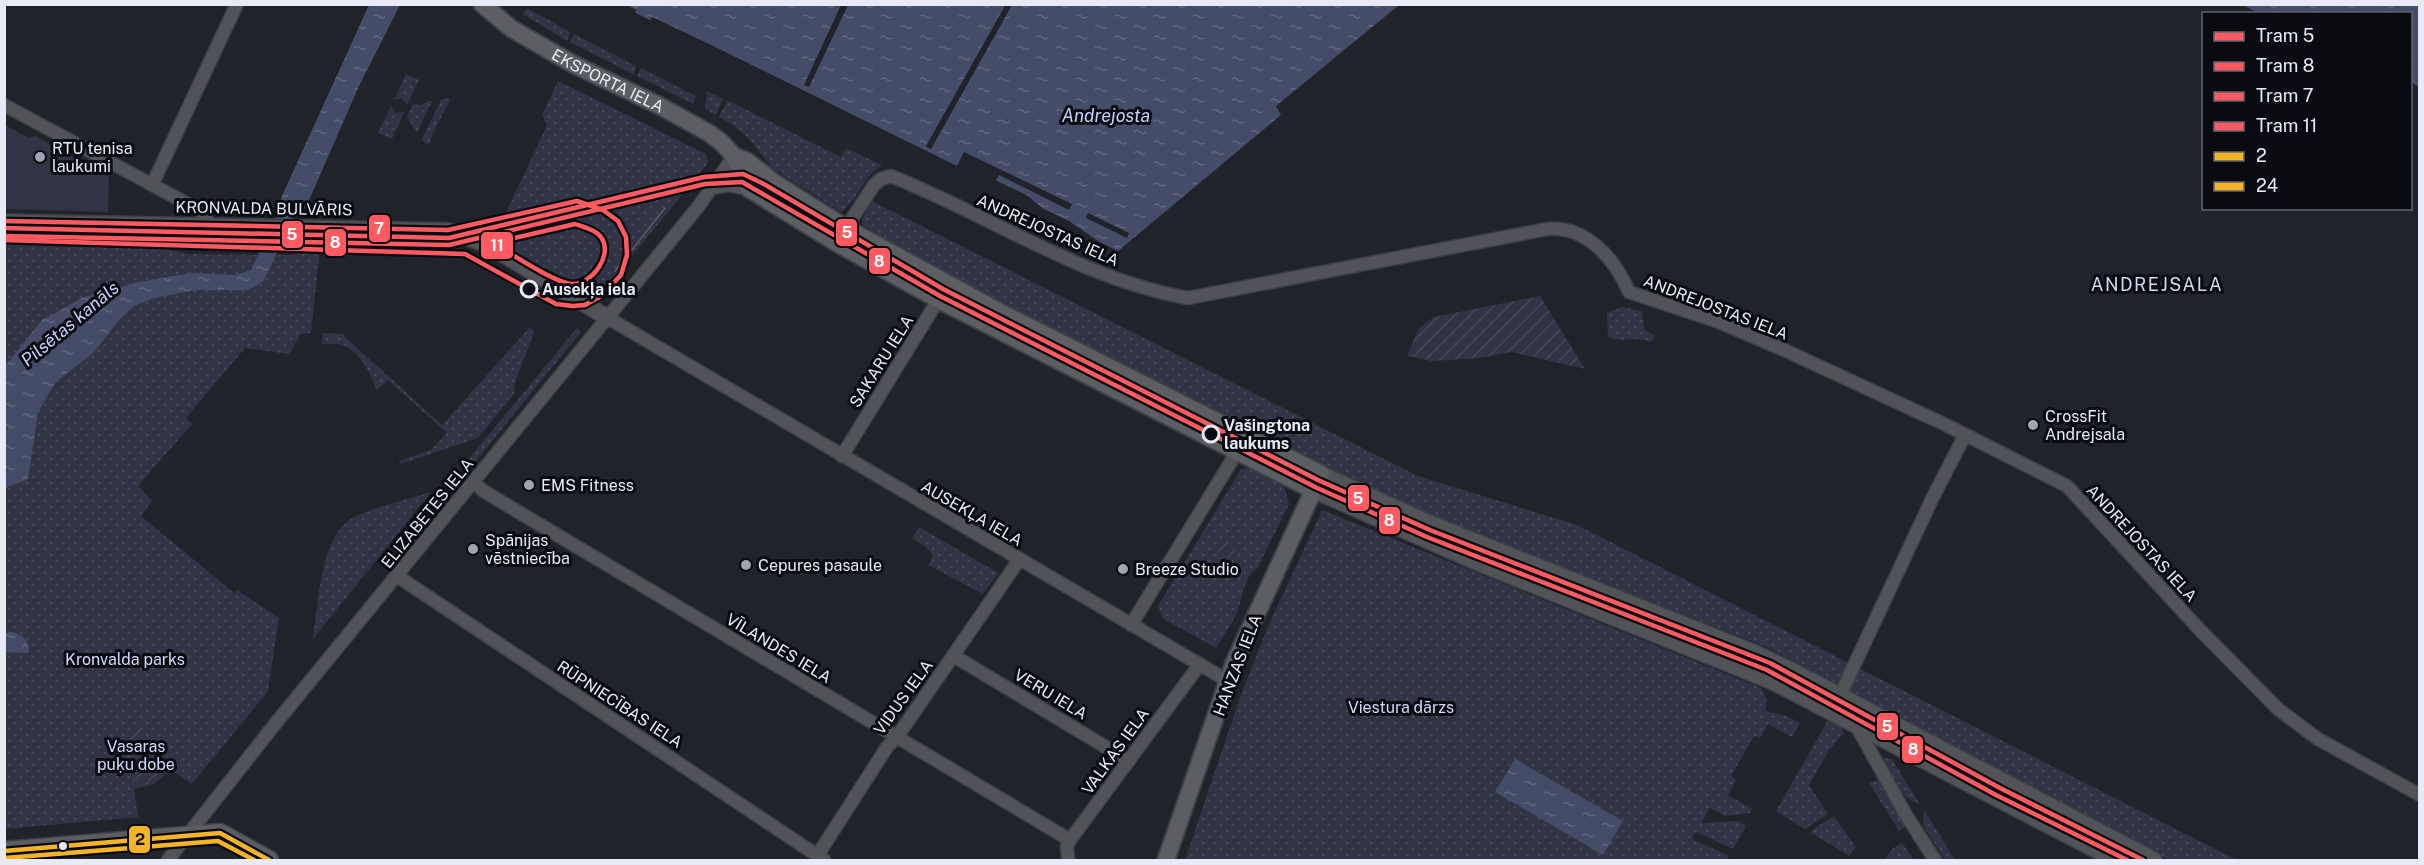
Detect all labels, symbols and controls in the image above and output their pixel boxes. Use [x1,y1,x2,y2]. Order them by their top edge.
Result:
legend [2202,12,2412,210]
text: Tram 5 [2256,25,2314,46]
street label: EKSPORTA IELA [548,45,667,116]
text: Tram 8 [2256,55,2314,76]
text: Tram 7 [2256,85,2314,106]
water label: Andrejosta [1062,105,1150,126]
text: Tram 11 [2256,115,2317,136]
place label: RTU tenisa laukumi [52,139,133,176]
text: 2 [2256,145,2267,166]
marker: RTU tenisa laukumi [33,150,47,164]
text: 24 [2256,175,2278,196]
street label: ANDREJOSTAS IELA [974,191,1122,270]
street label: KRONVALDA BULVĀRIS [175,197,353,220]
line badge: 7 [368,214,391,243]
line badge: 5 [835,218,858,247]
text: 7 [374,219,384,238]
line badge: 5 [281,220,304,249]
text: 5 [842,223,853,242]
text: 5 [287,225,298,244]
line badge: 8 [324,228,347,257]
line badge: 11 [480,231,514,260]
text: 8 [330,233,341,252]
text: 11 [490,236,504,255]
line badge: 8 [868,247,891,275]
text: 8 [874,252,885,271]
street label: ANDREJOSTAS IELA [1641,271,1791,344]
district label: ANDREJSALA [2091,274,2223,295]
water label: Pilsētas kanāls [17,277,123,371]
marker: Ausekļa iela [520,280,538,298]
place label: Ausekļa iela [542,280,635,299]
street label: SAKARU IELA [845,312,917,411]
place label: CrossFit Andrejsala [2045,407,2125,444]
place label: Vašingtona laukums [1224,416,1310,453]
marker: CrossFit Andrejsala [2026,418,2040,432]
marker: Vašingtona laukums [1202,425,1220,443]
street label: ELIZABETES IELA [377,455,478,572]
place label: EMS Fitness [541,476,634,495]
street label: AUSEKĻA IELA [918,477,1026,550]
marker: EMS Fitness [522,478,536,492]
street label: ANDREJOSTAS IELA [2082,481,2201,606]
line badge: 5 [1347,484,1370,512]
text: 5 [1353,489,1364,508]
line badge: 8 [1378,506,1401,535]
text: 8 [1384,511,1395,530]
place label: Spānijas vēstniecība [485,531,570,568]
marker: Spānijas vēstniecība [466,542,480,556]
place label: Cepures pasaule [758,556,882,575]
marker: Cepures pasaule [739,558,753,572]
place label: Breeze Studio [1135,560,1239,579]
marker: Breeze Studio [1116,562,1130,576]
street label: VĪLANDES IELA [723,610,835,687]
street label: HANZAS IELA [1209,612,1266,719]
park label: Kronvalda parks [65,650,185,669]
street label: VIDUS IELA [870,656,937,738]
street label: RŪPNIECĪBAS IELA [553,657,686,752]
street label: VERU IELA [1011,665,1091,724]
park label: Viestura dārzs [1348,698,1454,717]
street label: VALKAS IELA [1078,705,1153,798]
line badge: 5 [1876,712,1899,741]
text: 5 [1882,717,1893,736]
line badge: 8 [1901,735,1924,764]
park label: Vasaras puķu dobe [97,737,175,774]
text: 8 [1908,740,1919,759]
line badge: 2 [128,825,151,854]
text: 2 [135,830,145,849]
unlabelled marker [57,840,69,852]

